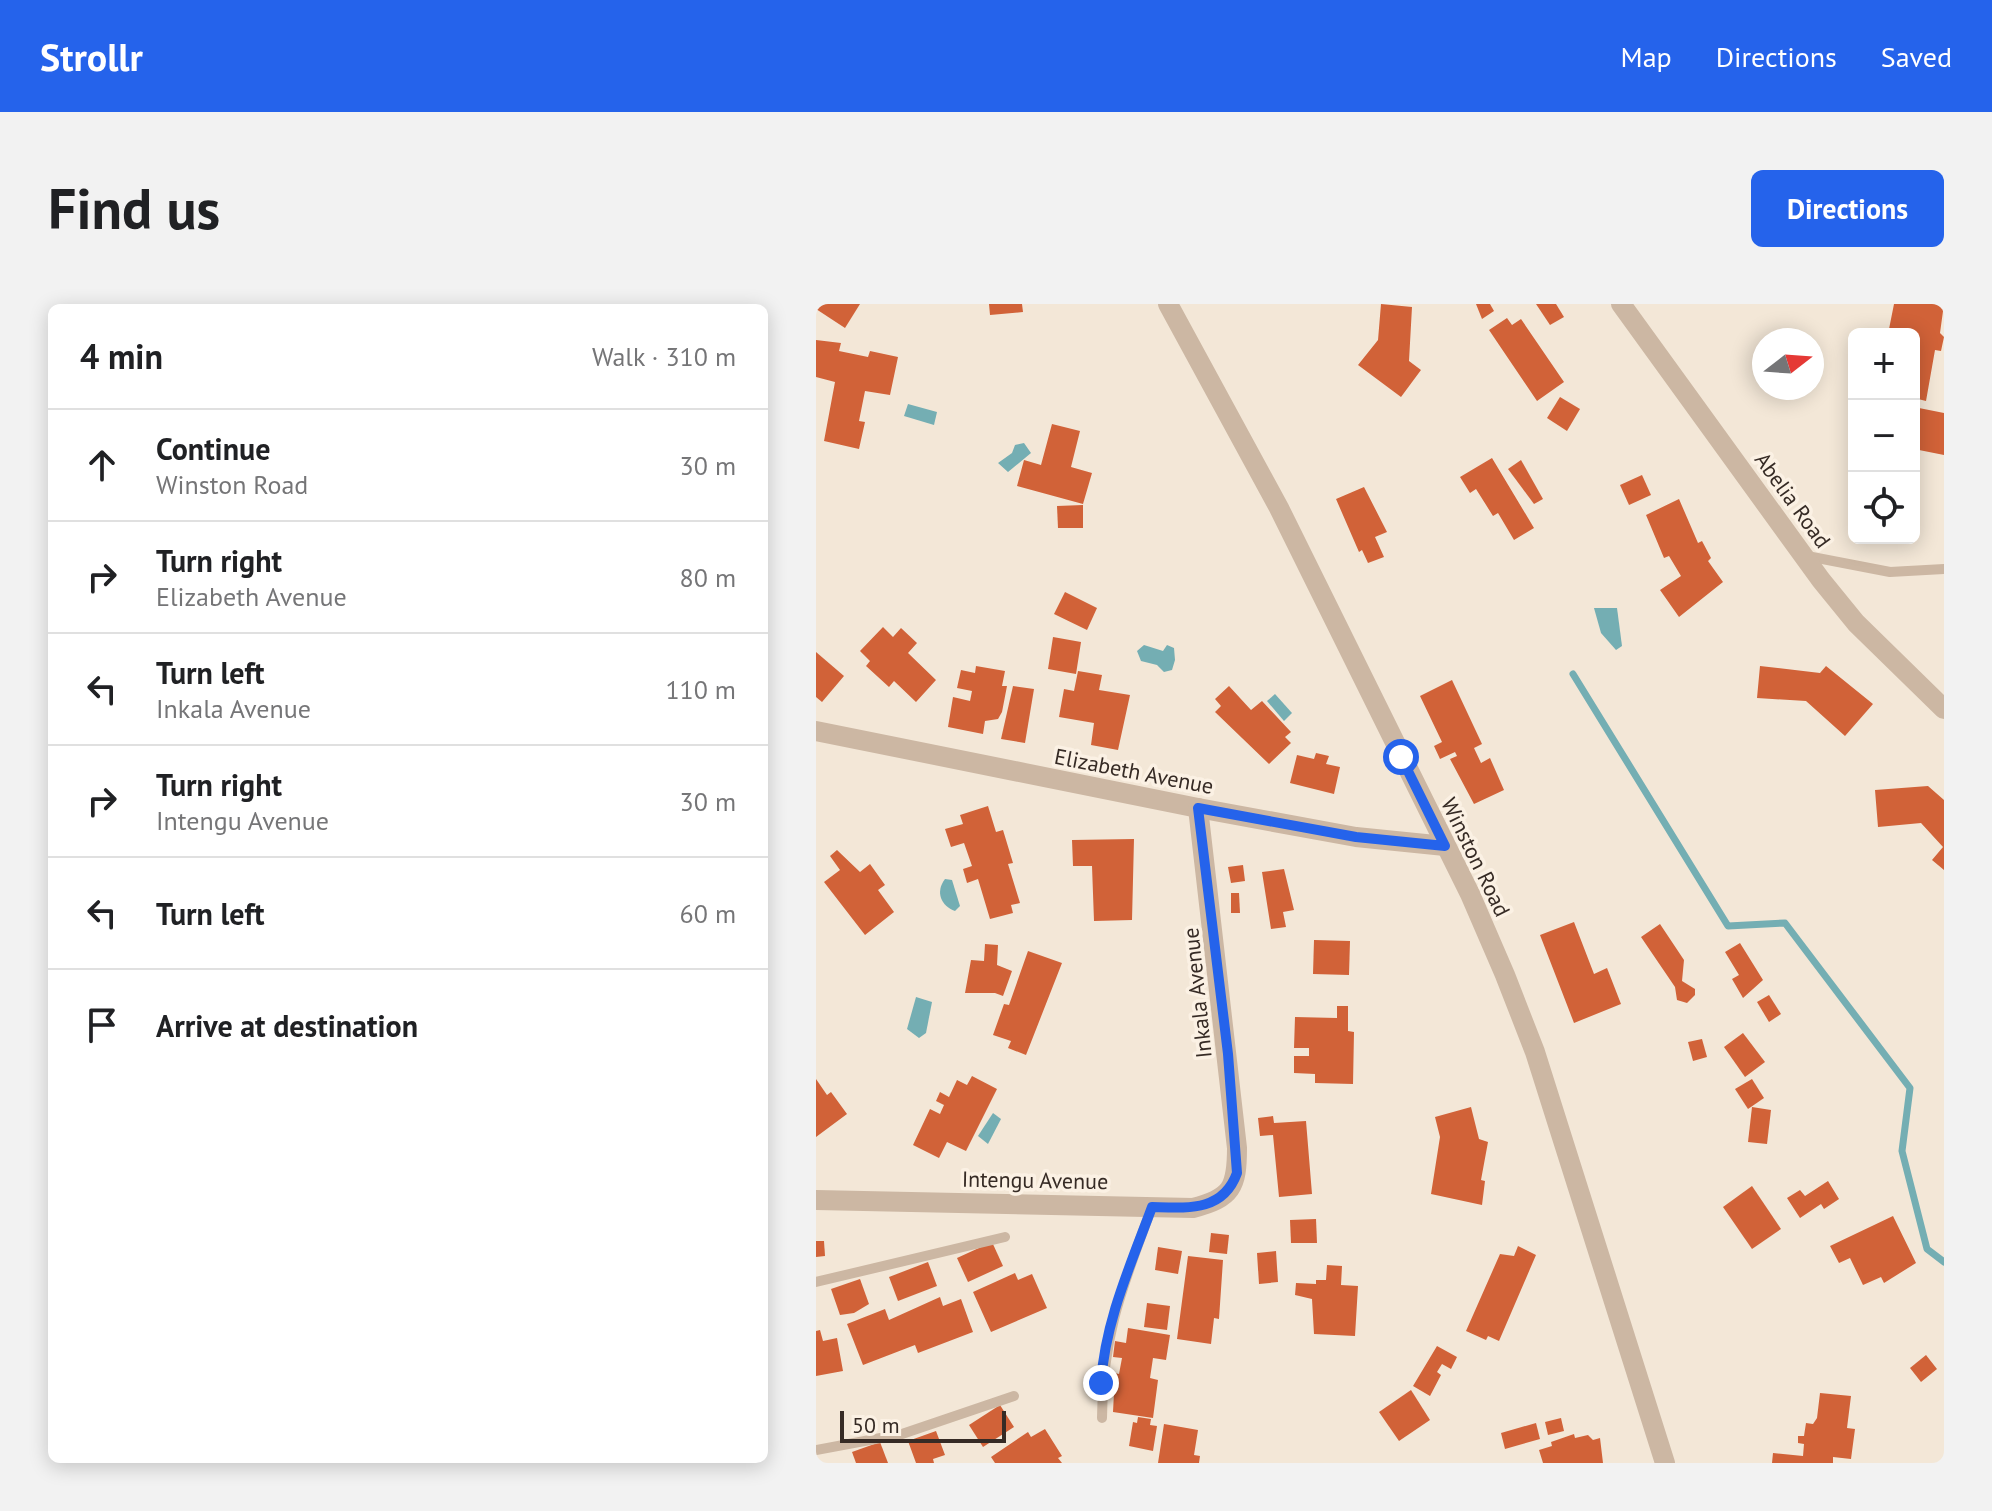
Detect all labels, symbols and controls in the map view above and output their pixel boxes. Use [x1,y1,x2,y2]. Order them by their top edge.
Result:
text: Strollr [40,32,143,81]
text: Map [1621,38,1672,75]
text: Directions [1716,38,1837,75]
text: Saved [1881,38,1952,75]
button: Directions [1751,170,1944,247]
text: Find us [48,172,220,244]
north arrow [1752,328,1824,400]
map controls [1848,328,1920,544]
button: + [1848,328,1920,400]
text: 4 min [80,334,163,378]
text: Walk · 310 m [592,340,736,373]
button: − [1848,400,1920,472]
text: Continue [156,429,270,468]
icon: ahead [80,443,124,487]
street label: Abelia Road [1749,447,1837,553]
text: 30 m [680,449,736,482]
text: Winston Road [156,468,308,501]
button: locate [1848,472,1920,544]
text: Turn right [156,541,282,580]
icon: right [80,555,124,599]
text: 80 m [680,561,736,594]
text: Elizabeth Avenue [156,580,347,613]
text: Turn left [156,653,264,692]
icon: left [80,667,124,711]
text: 110 m [665,673,736,706]
text: Inkala Avenue [156,692,311,725]
route start [1383,739,1419,775]
street label: Elizabeth Avenue [1052,742,1216,800]
text: Turn right [156,765,282,804]
icon: right [80,779,124,823]
text: 30 m [680,785,736,818]
street label: Winston Road [1435,793,1517,921]
text: Intengu Avenue [156,804,329,837]
icon: left [80,891,124,935]
text: Turn left [156,894,264,933]
text: 60 m [680,897,736,930]
street label: Inkala Avenue [1176,926,1218,1060]
icon: arrive [80,1003,124,1047]
text: Arrive at destination [156,1006,418,1045]
street label: Intengu Avenue [962,1165,1108,1195]
route end [1083,1365,1119,1401]
scale bar [840,1407,1006,1443]
text: 50 m [852,1411,900,1439]

